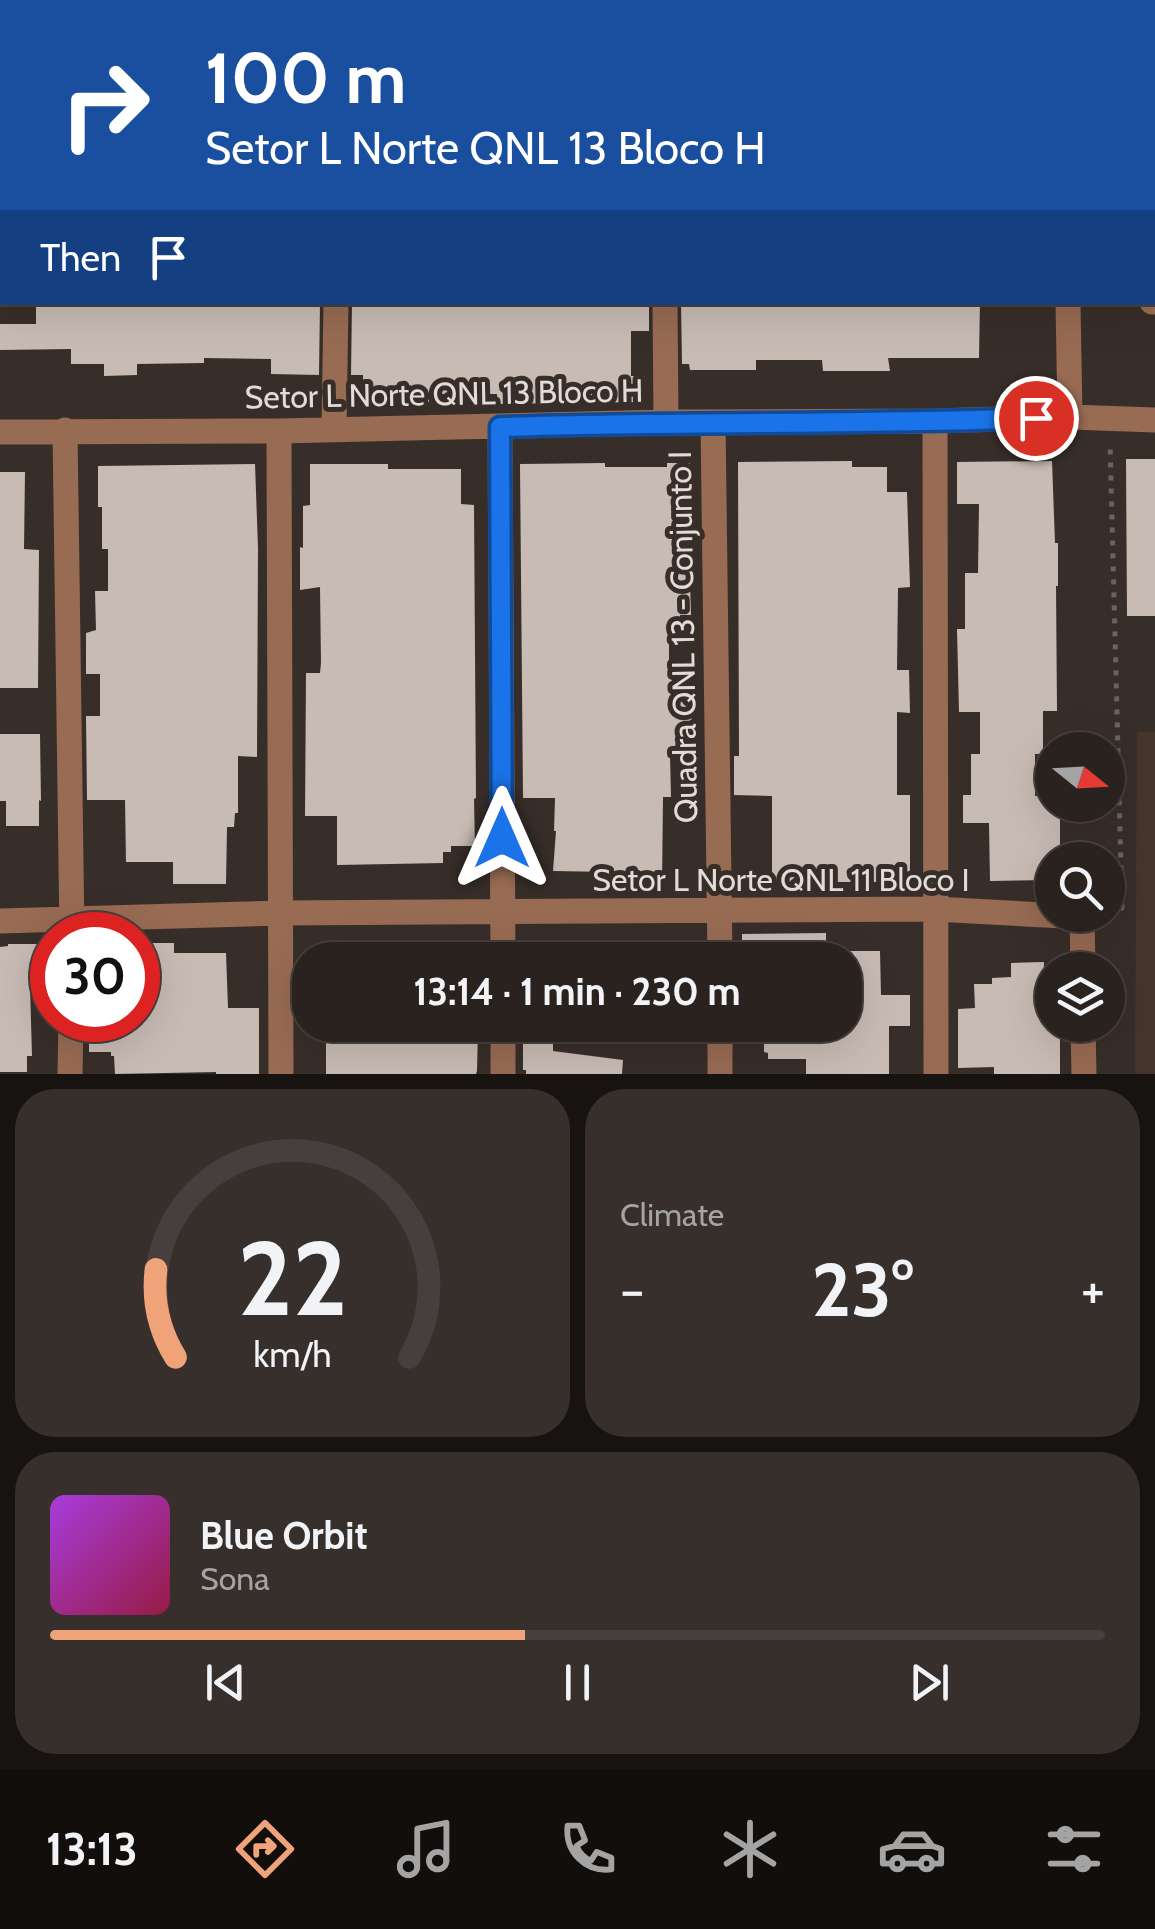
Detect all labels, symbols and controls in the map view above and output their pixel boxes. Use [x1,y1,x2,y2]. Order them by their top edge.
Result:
text: 100 m [205,35,406,121]
icon: right [40,40,170,170]
text: Setor L Norte QNL 13 Bloco H [205,121,766,175]
icon: arrive [141,230,196,285]
text: Then [40,234,121,281]
street label: Setor L Norte QNL 13 Bloco H [244,371,644,416]
pin [994,376,1079,461]
icon: arrive [1009,391,1064,446]
street label: Quadra QNL 13 - Conjunto I [660,450,705,824]
north arrow [1035,732,1125,822]
map controls [1035,732,1125,1042]
position arrow [450,786,554,890]
button: search [1035,842,1125,932]
street label: Setor L Norte QNL 11 Bloco I [592,860,970,899]
speed limit sign: 30 [30,912,160,1042]
button: layers [1035,952,1125,1042]
text: 13:14 · 1 min · 230 m [413,968,741,1015]
text: Climate [620,1195,724,1234]
text: 22 [237,1215,348,1341]
text: 23° [812,1244,913,1335]
text: − [620,1256,644,1323]
text: + [1081,1256,1105,1323]
text: km/h [253,1333,332,1376]
text: Blue Orbit [200,1512,368,1559]
text: Sona [200,1559,270,1598]
icon: previous [198,1655,253,1710]
icon: pause [550,1655,605,1710]
icon: next [902,1655,957,1710]
icon: directions [230,1814,300,1884]
icon: music [391,1814,461,1884]
icon: phone [553,1814,623,1884]
icon: climate [715,1814,785,1884]
icon: car [877,1814,947,1884]
icon: filters [1039,1814,1109,1884]
text: 13:13 [46,1822,138,1876]

